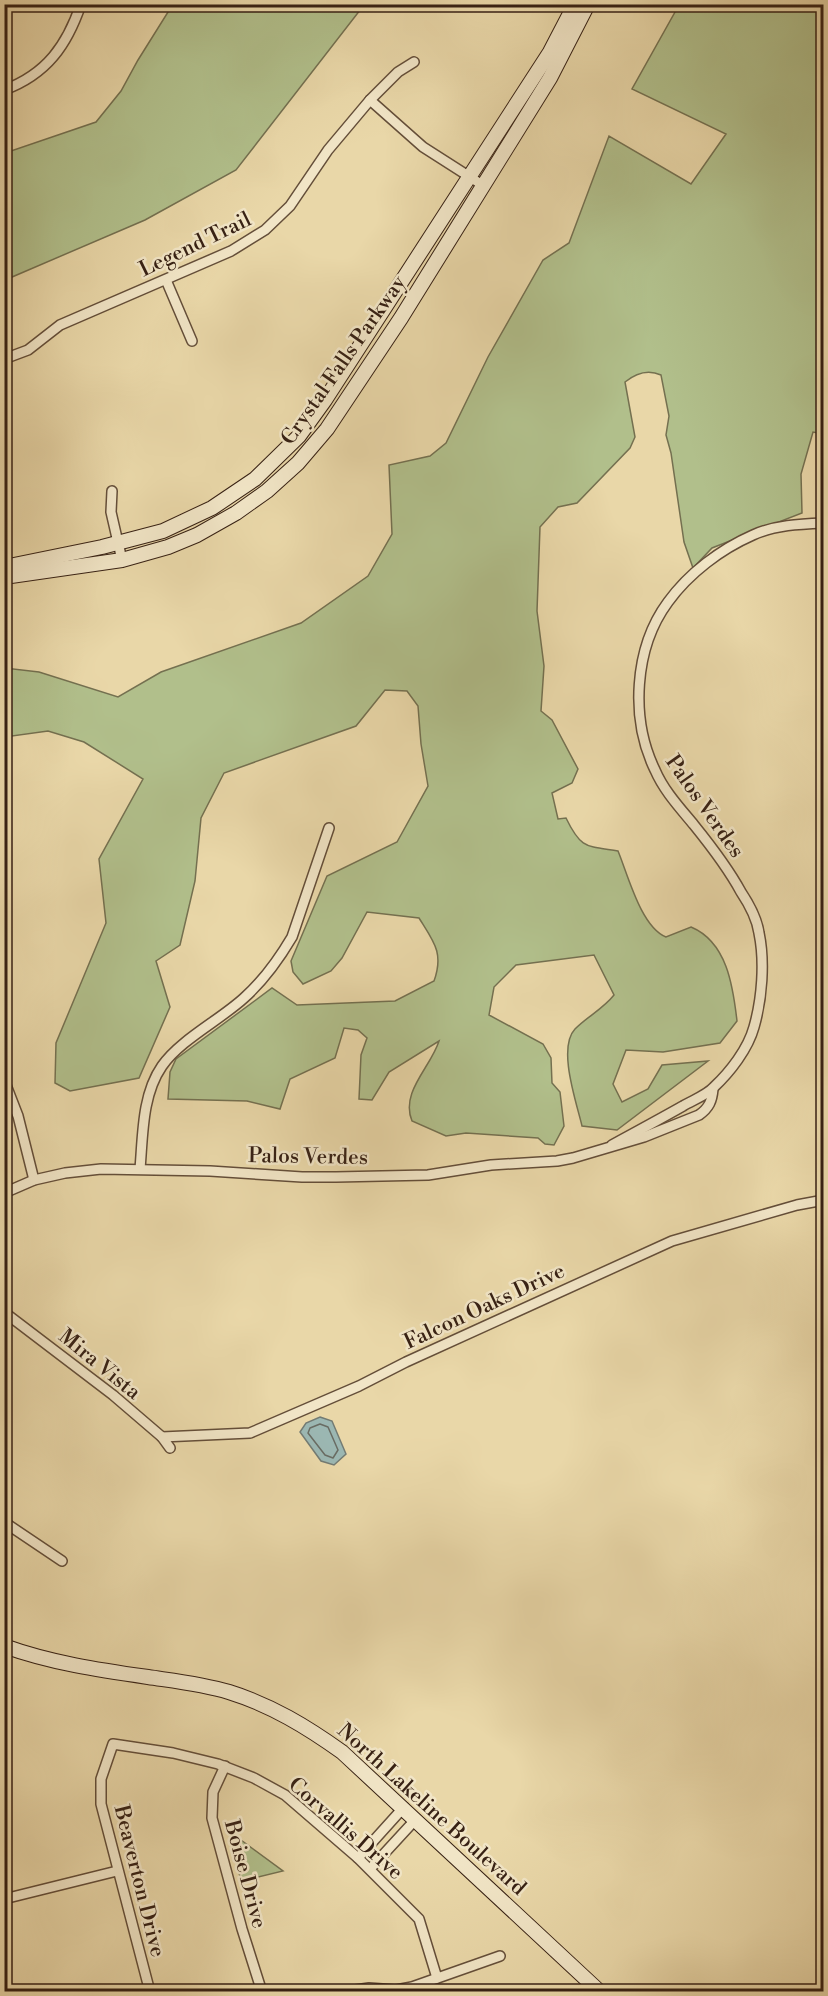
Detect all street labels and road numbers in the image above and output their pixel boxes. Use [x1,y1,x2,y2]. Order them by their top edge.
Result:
street label: Legend Trail [135,207,256,283]
street label: Crystal Falls Parkway [276,270,412,450]
street label: Palos Verdes [659,750,749,863]
street label: Palos Verdes [248,1143,368,1171]
street label: Falcon Oaks Drive [400,1258,569,1356]
street label: Mira Vista [53,1324,146,1406]
street label: North Lakeline Boulevard [332,1718,531,1901]
street label: Corvallis Drive [283,1772,408,1886]
street label: Beaverton Drive [107,1802,170,1960]
street label: Boise Drive [218,1816,272,1931]

